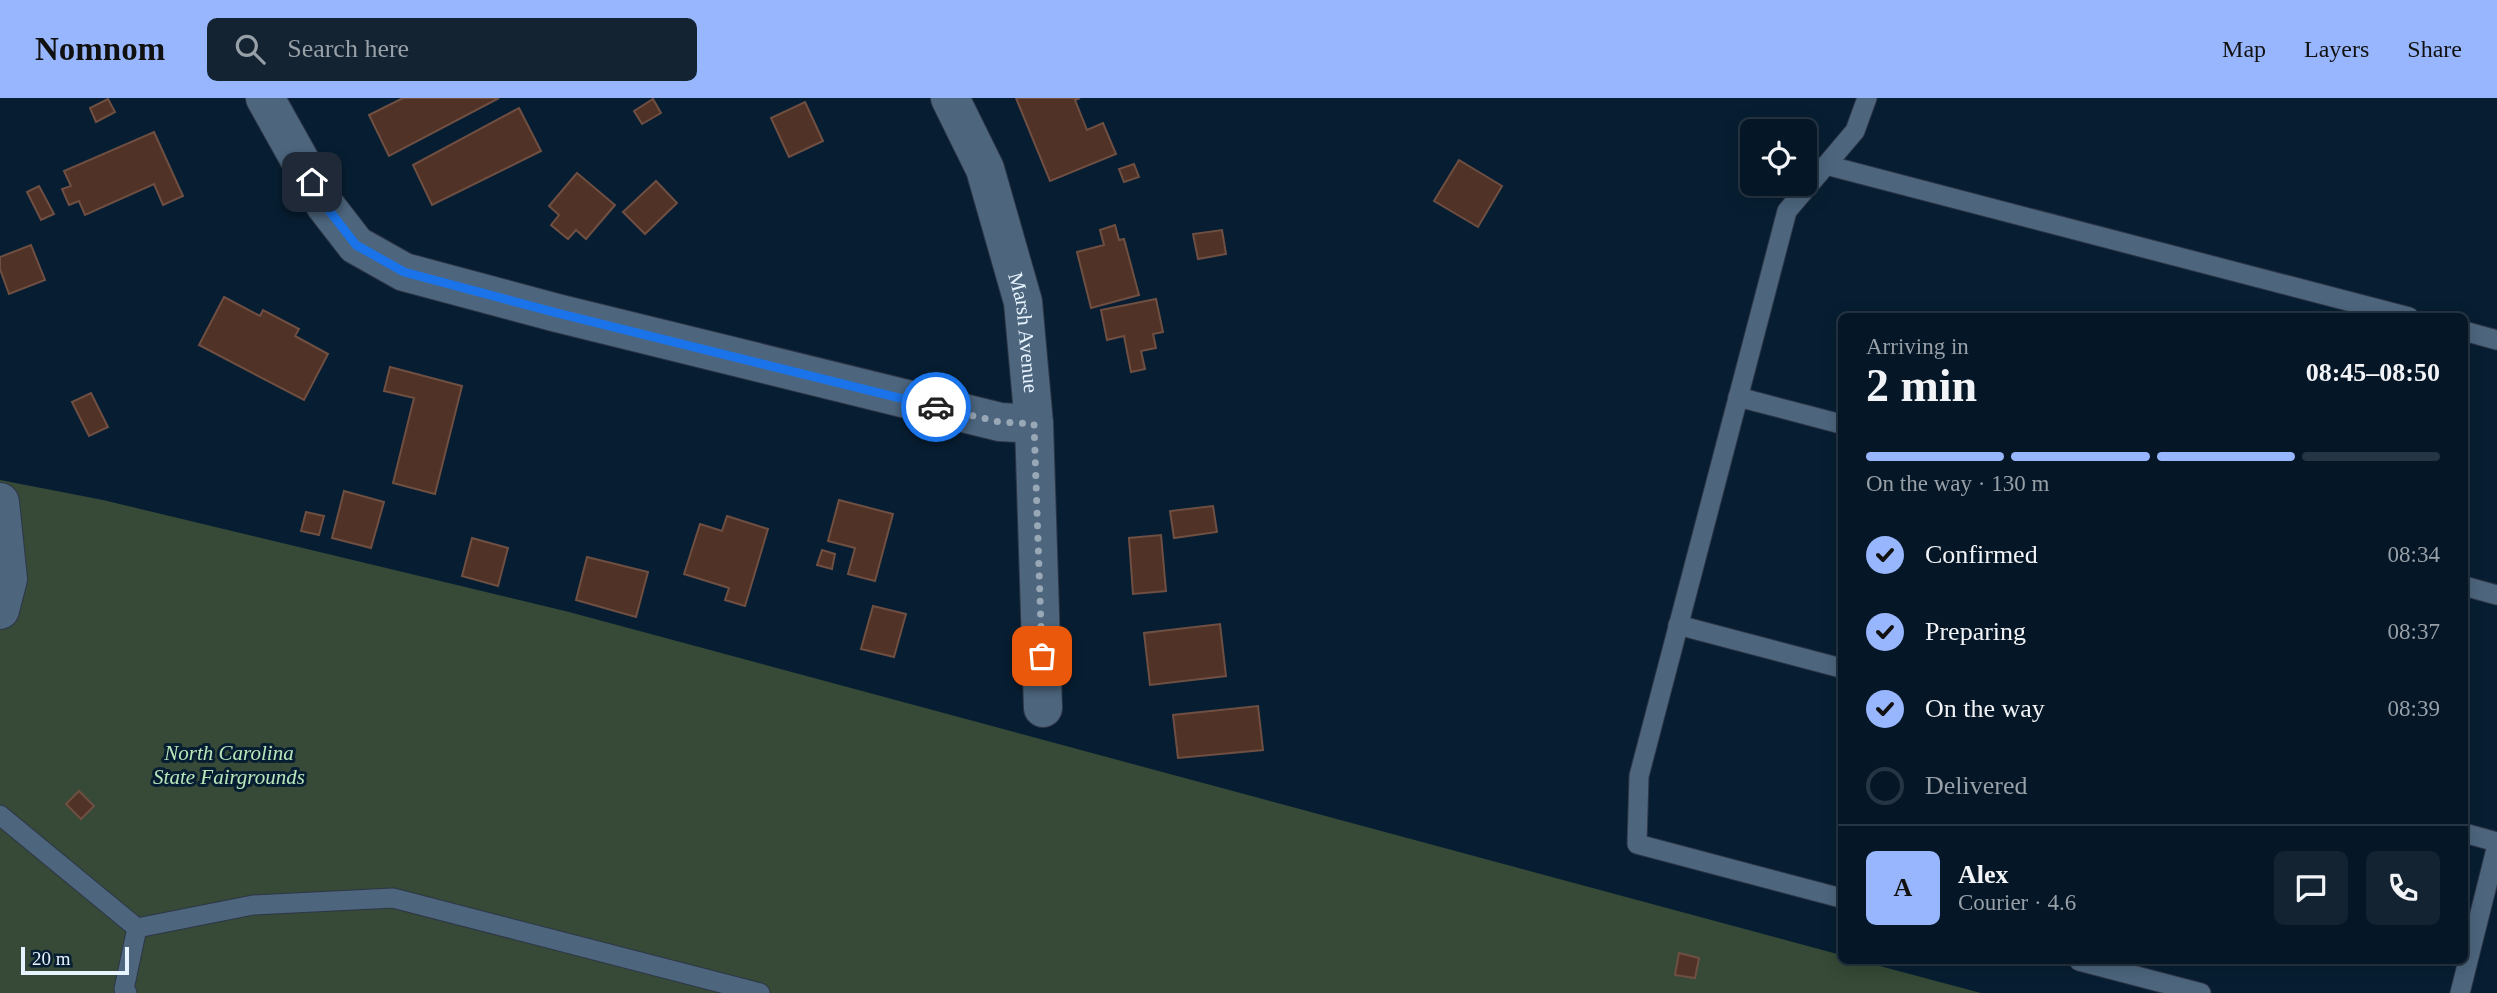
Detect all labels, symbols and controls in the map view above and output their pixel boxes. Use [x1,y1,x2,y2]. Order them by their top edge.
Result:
search box [207,18,697,81]
icon: search [231,30,269,68]
text: Nomnom [35,31,165,67]
text: Search here [287,34,409,63]
text: Map [2222,36,2266,62]
text: Layers [2304,36,2369,62]
text: Share [2407,36,2462,62]
map controls [1740,119,1817,196]
button: locate [1740,119,1817,196]
pin [282,152,342,212]
icon: home [293,163,331,201]
street label: Marsh Avenue [1003,270,1043,394]
text: Arriving in [1866,334,1969,359]
text: 08:45–08:50 [2306,358,2440,387]
text: 2 min [1866,360,1977,411]
courier [901,372,971,442]
icon: car [917,388,955,426]
text: On the way · 130 m [1866,471,2049,496]
icon: check [1866,536,1904,574]
text: Confirmed [1925,540,2038,569]
text: 08:34 [2388,542,2440,567]
icon: check [1866,613,1904,651]
text: Preparing [1925,617,2026,646]
text: 08:37 [2388,619,2440,644]
pin [1012,626,1072,686]
icon: bag [1023,637,1061,675]
icon: check [1866,690,1904,728]
text: On the way [1925,694,2045,723]
text: 08:39 [2388,696,2440,721]
park label: North Carolina State Fairgrounds [153,741,305,789]
text: Delivered [1925,771,2028,800]
button: chat [2274,851,2348,925]
button: phone [2366,851,2440,925]
text: Alex [1958,860,2009,889]
text: A [1894,873,1912,902]
text: Courier · 4.6 [1958,890,2076,915]
scale bar [21,944,130,976]
text: 20 m [32,948,71,969]

